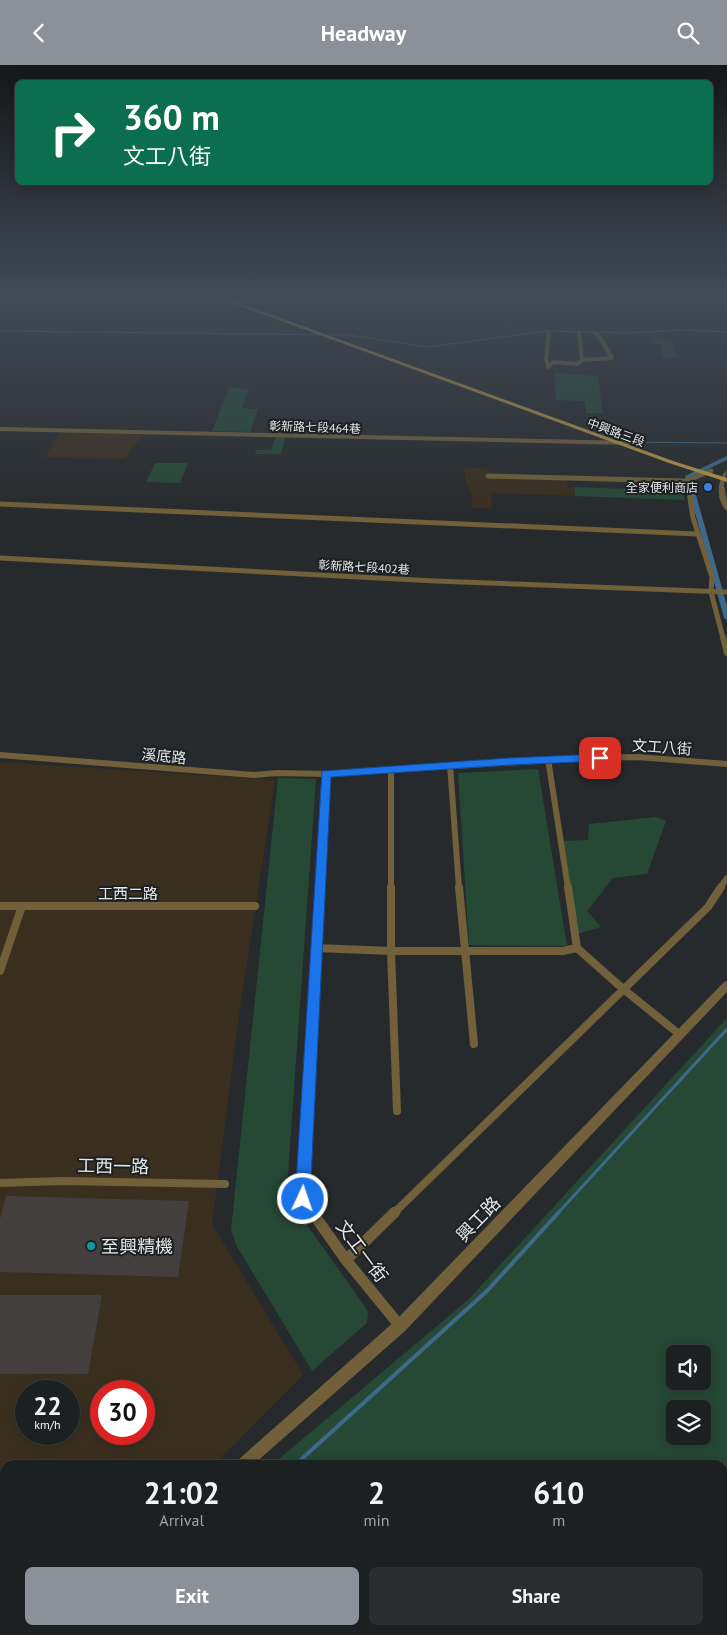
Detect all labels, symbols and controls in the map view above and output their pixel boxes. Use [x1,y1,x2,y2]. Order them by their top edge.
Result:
icon: back [25,19,53,47]
text: Headway [321,19,406,47]
icon: search [674,19,702,47]
text: 360 m [123,94,220,140]
icon: right [40,100,105,165]
text: 文工八街 [123,142,211,170]
street label: 中興路三段 [585,415,647,449]
street label: 彰新路七段464巷 [269,418,361,436]
place label: 全家便利商店 [626,480,698,495]
marker: 全家便利商店 [702,481,714,493]
street label: 彰新路七段402巷 [318,557,410,577]
street label: 文工八街 [631,735,693,759]
pin [579,737,621,779]
icon: arrive [586,744,614,772]
street label: 溪底路 [141,745,187,767]
street label: 工西二路 [98,884,158,903]
street label: 工西一路 [77,1154,149,1178]
position arrow [276,1172,328,1224]
street label: 興工路 [451,1192,505,1246]
street label: 文工一街 [331,1215,393,1287]
place label: 至興精機 [101,1235,173,1258]
marker: 至興精機 [85,1240,97,1252]
map controls [666,1345,711,1445]
button: sound [666,1345,711,1390]
speed limit sign: 30 [90,1380,155,1445]
text: 22 [33,1390,62,1422]
button: layers [666,1400,711,1445]
text: km/h [34,1417,61,1432]
text: 21:02 [144,1473,220,1512]
text: 2 [368,1473,385,1512]
text: 610 [533,1473,584,1512]
text: Arrival [159,1510,204,1530]
text: min [364,1510,390,1530]
text: m [552,1510,565,1530]
button: Exit [25,1567,359,1625]
button: Share [369,1567,703,1625]

